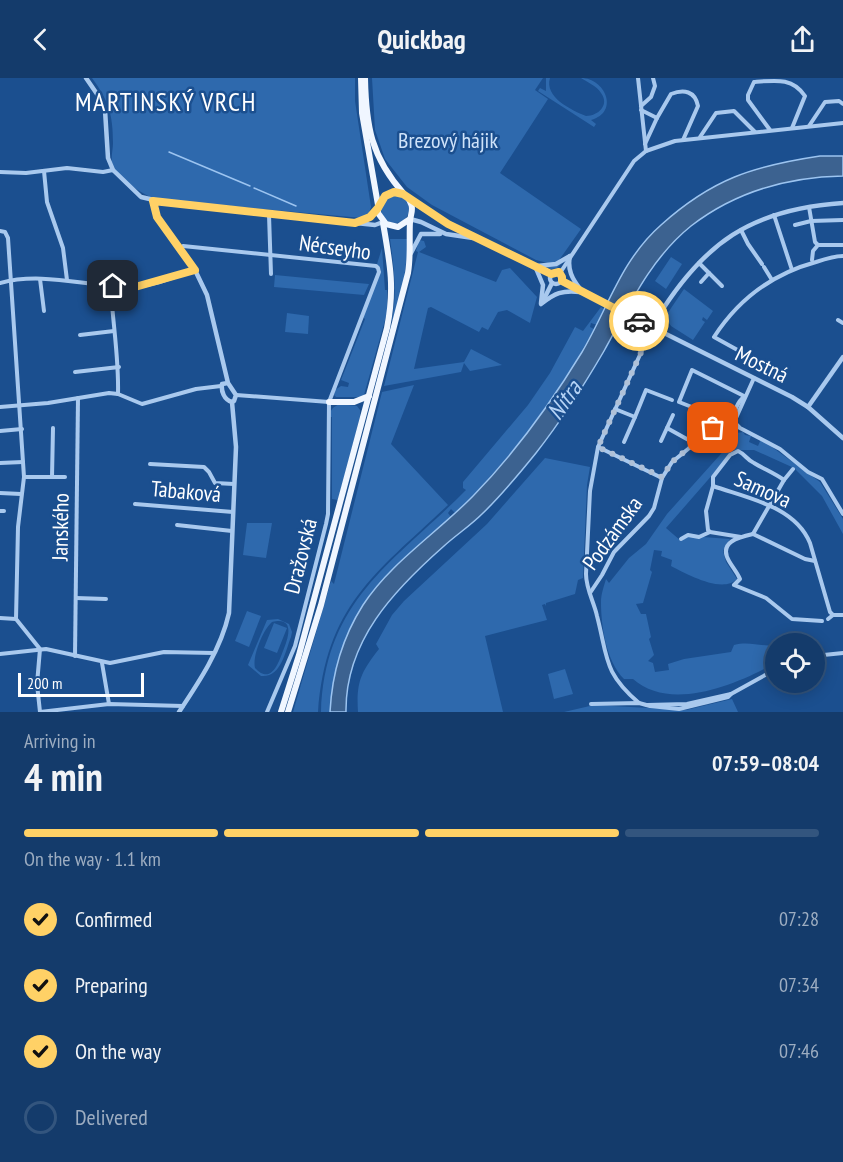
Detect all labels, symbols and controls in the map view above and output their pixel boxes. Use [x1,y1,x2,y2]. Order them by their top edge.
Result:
text: Quickbag [377,22,466,56]
icon: back [24,23,57,56]
icon: share [786,23,819,56]
district label: MARTINSKÝ VRCH [75,85,257,118]
park label: Brezový hájik [398,126,498,154]
street label: Nécseyho [297,228,373,266]
pin [87,260,138,311]
icon: home [96,269,129,302]
courier [609,291,669,351]
icon: car [623,305,656,338]
street label: Mostná [731,339,793,389]
water label: Nitra [540,373,589,426]
pin [687,402,738,453]
icon: bag [696,411,729,444]
street label: Samova [730,464,796,514]
street label: Tabaková [150,474,222,508]
street label: Podzámska [576,491,648,575]
street label: Janského [45,493,75,562]
street label: Dražovská [277,515,323,597]
map controls [765,633,825,693]
button: locate [765,633,825,693]
scale bar [18,670,144,698]
text: 200 m [27,673,62,693]
text: Arriving in [24,728,96,754]
text: 07:59–08:04 [712,749,819,777]
text: 4 min [24,751,103,802]
text: On the way · 1.1 km [24,846,161,872]
icon: check [24,903,57,936]
text: Confirmed [75,905,152,933]
text: 07:28 [779,906,819,932]
icon: check [24,969,57,1002]
text: Preparing [75,971,148,999]
text: 07:34 [779,972,819,998]
icon: check [24,1035,57,1068]
text: On the way [75,1037,161,1065]
text: 07:46 [779,1038,819,1064]
text: Delivered [75,1103,148,1131]

